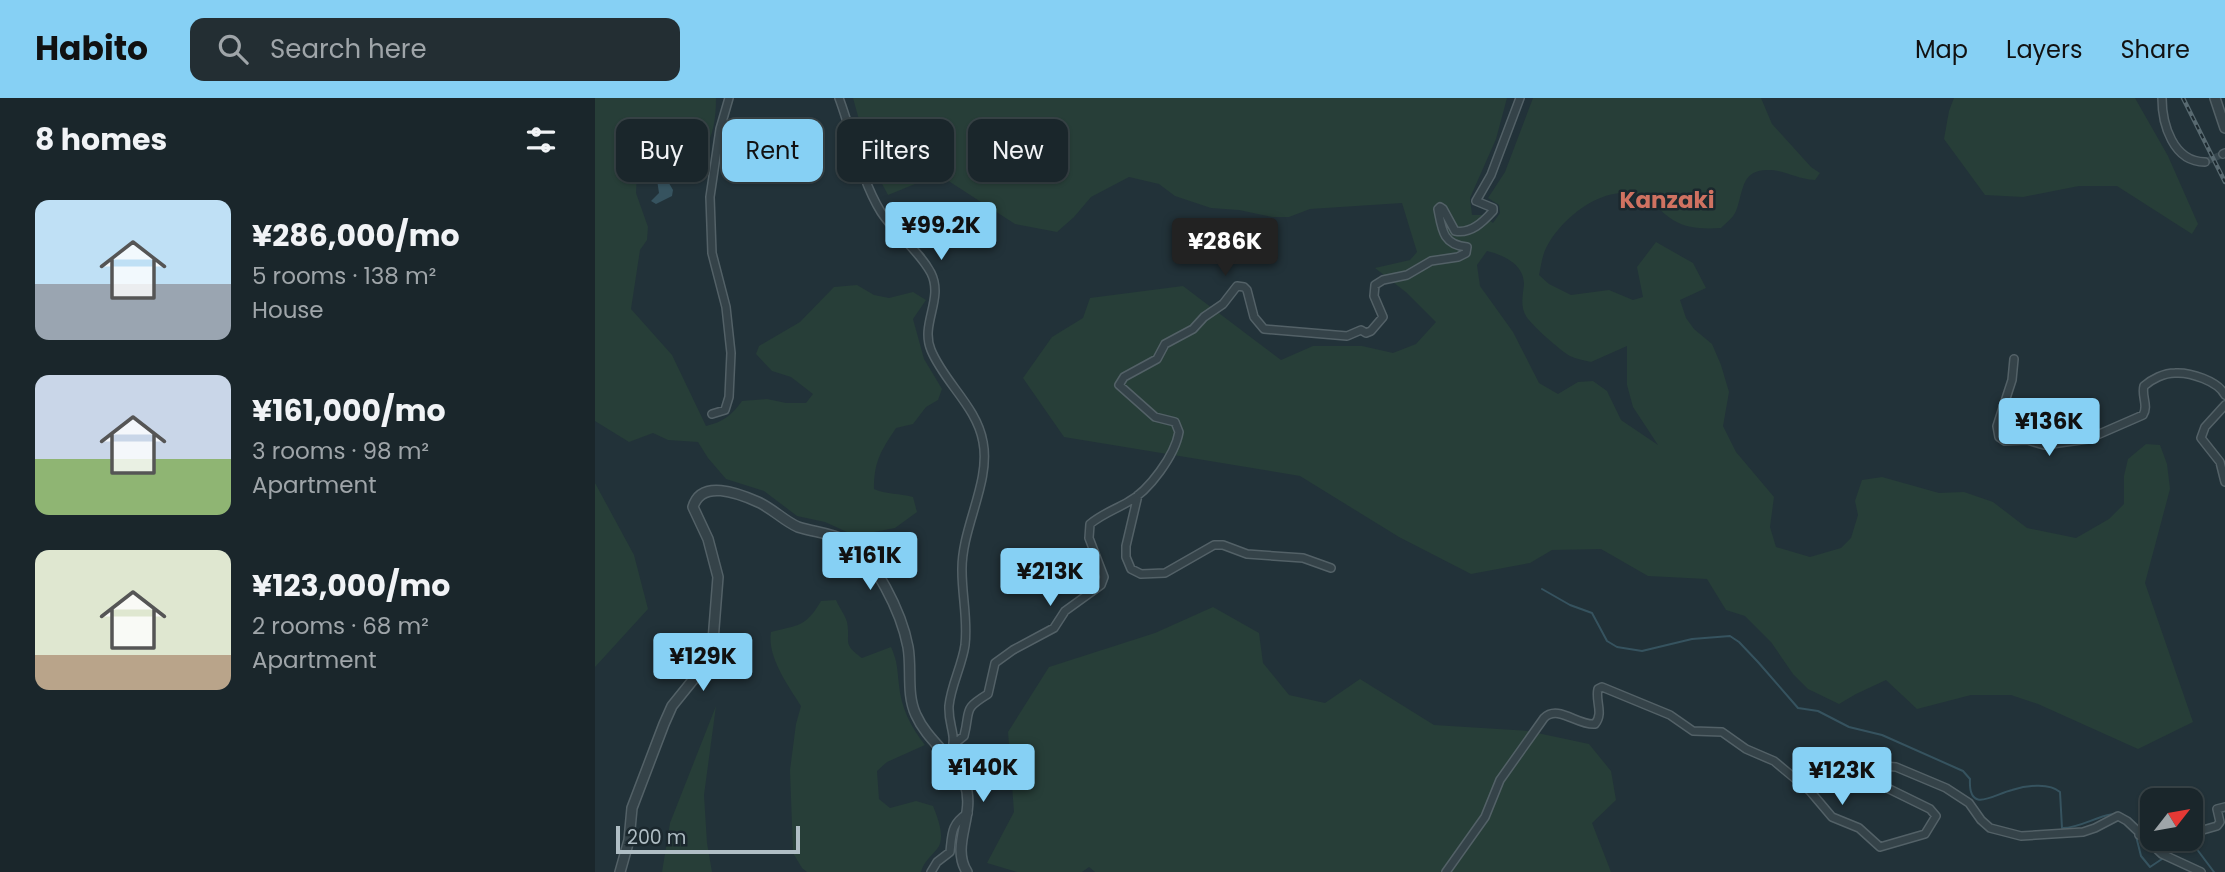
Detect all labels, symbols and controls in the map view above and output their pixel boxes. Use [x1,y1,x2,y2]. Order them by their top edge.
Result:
search box [190,18,680,81]
text: Habito [35,25,148,72]
icon: search [214,30,252,68]
text: Search here [270,31,427,67]
text: Map [1915,33,1968,66]
text: Layers [2006,33,2082,66]
text: Share [2120,33,2190,66]
text: 8 homes [35,118,167,161]
chip: Buy [616,119,708,182]
chip: Rent [722,119,823,182]
chip: Filters [837,119,954,182]
chip: New [968,119,1068,182]
icon: filters [522,121,560,159]
district label: Kanzaki [1619,184,1715,216]
pin: ¥99.2K [884,202,998,262]
text: ¥99.2K [901,209,981,241]
text: ¥286,000/mo [252,214,460,257]
pin: ¥286K [1176,218,1274,278]
text: ¥286K [1188,225,1262,257]
icon: home [91,228,175,312]
text: 5 rooms · 138 m² [252,260,436,292]
text: House [252,294,324,326]
text: ¥161,000/mo [252,389,446,432]
pin: ¥136K [2000,398,2098,458]
icon: home [91,403,175,487]
text: ¥136K [2015,405,2083,437]
text: 3 rooms · 98 m² [252,435,429,467]
text: Apartment [252,469,377,501]
pin: ¥161K [821,532,919,592]
text: ¥161K [838,539,902,571]
pin: ¥213K [1001,548,1099,608]
text: ¥213K [1016,555,1084,587]
text: ¥123,000/mo [252,564,450,607]
icon: home [91,578,175,662]
text: 2 rooms · 68 m² [252,610,429,642]
pin: ¥129K [654,634,752,693]
text: ¥129K [669,640,737,672]
text: Apartment [252,644,377,676]
pin: ¥140K [934,744,1032,804]
pin: ¥123K [1793,748,1891,807]
text: ¥140K [948,751,1018,783]
text: ¥123K [1808,754,1876,786]
north arrow [2140,788,2203,850]
map controls [2140,788,2203,851]
scale bar [616,823,800,855]
text: 200 m [627,824,686,851]

